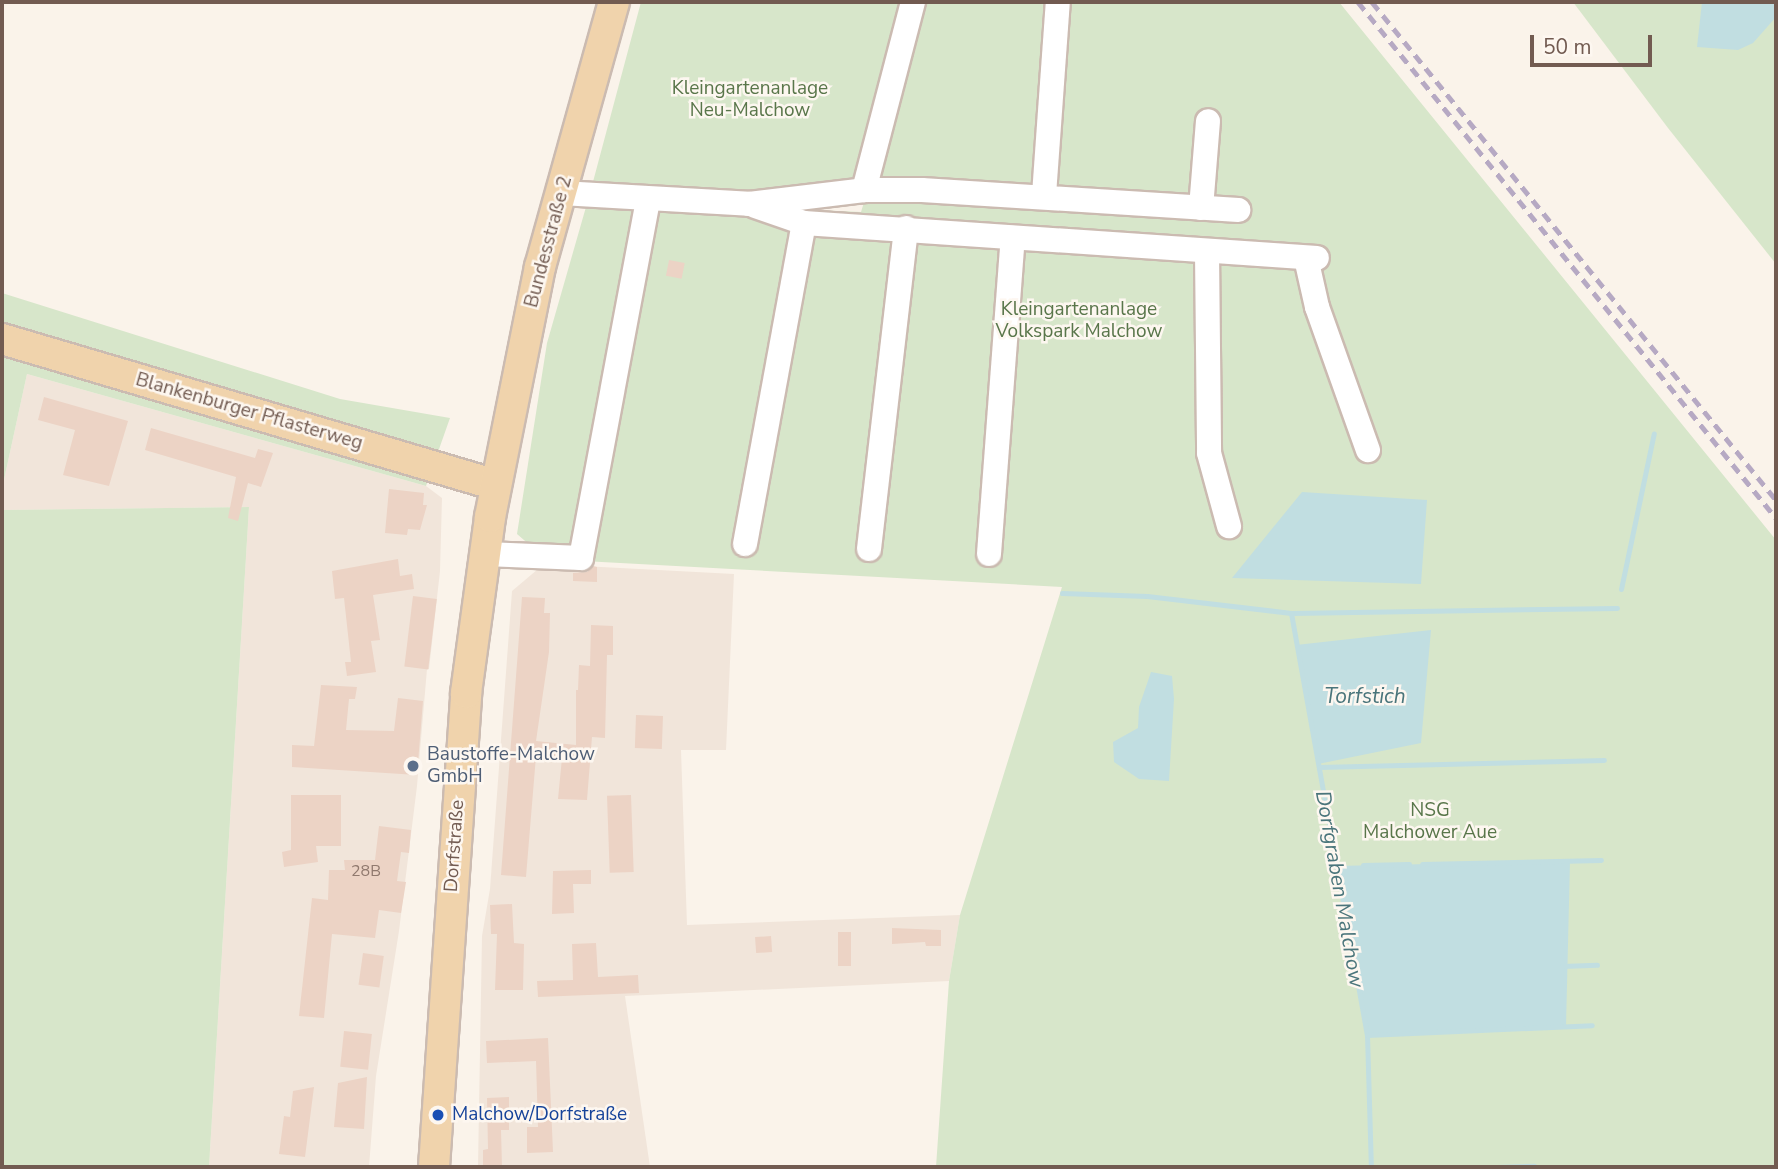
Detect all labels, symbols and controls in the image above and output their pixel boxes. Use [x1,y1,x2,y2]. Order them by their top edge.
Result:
scale bar [1533,21,1656,65]
text: 50 m [1543,33,1592,61]
park label: Kleingartenanlage Neu-Malchow [672,78,828,122]
street label: Bundesstraße 2 [520,174,578,310]
park label: Kleingartenanlage Volkspark Malchow [996,299,1162,343]
street label: Blankenburger Pflasterweg [133,369,365,455]
water label: Torfstich [1324,683,1406,709]
place label: Baustoffe-Malchow GmbH [427,744,595,788]
marker: Baustoffe-Malchow GmbH [405,758,421,774]
water label: Dorfgraben Malchow [1310,789,1370,989]
street label: Dorfstraße [440,799,470,893]
park label: NSG Malchower Aue [1363,800,1497,844]
house number: 28B [351,861,381,881]
place label: Malchow/Dorfstraße [452,1104,627,1126]
marker: Malchow/Dorfstraße [430,1107,446,1123]

